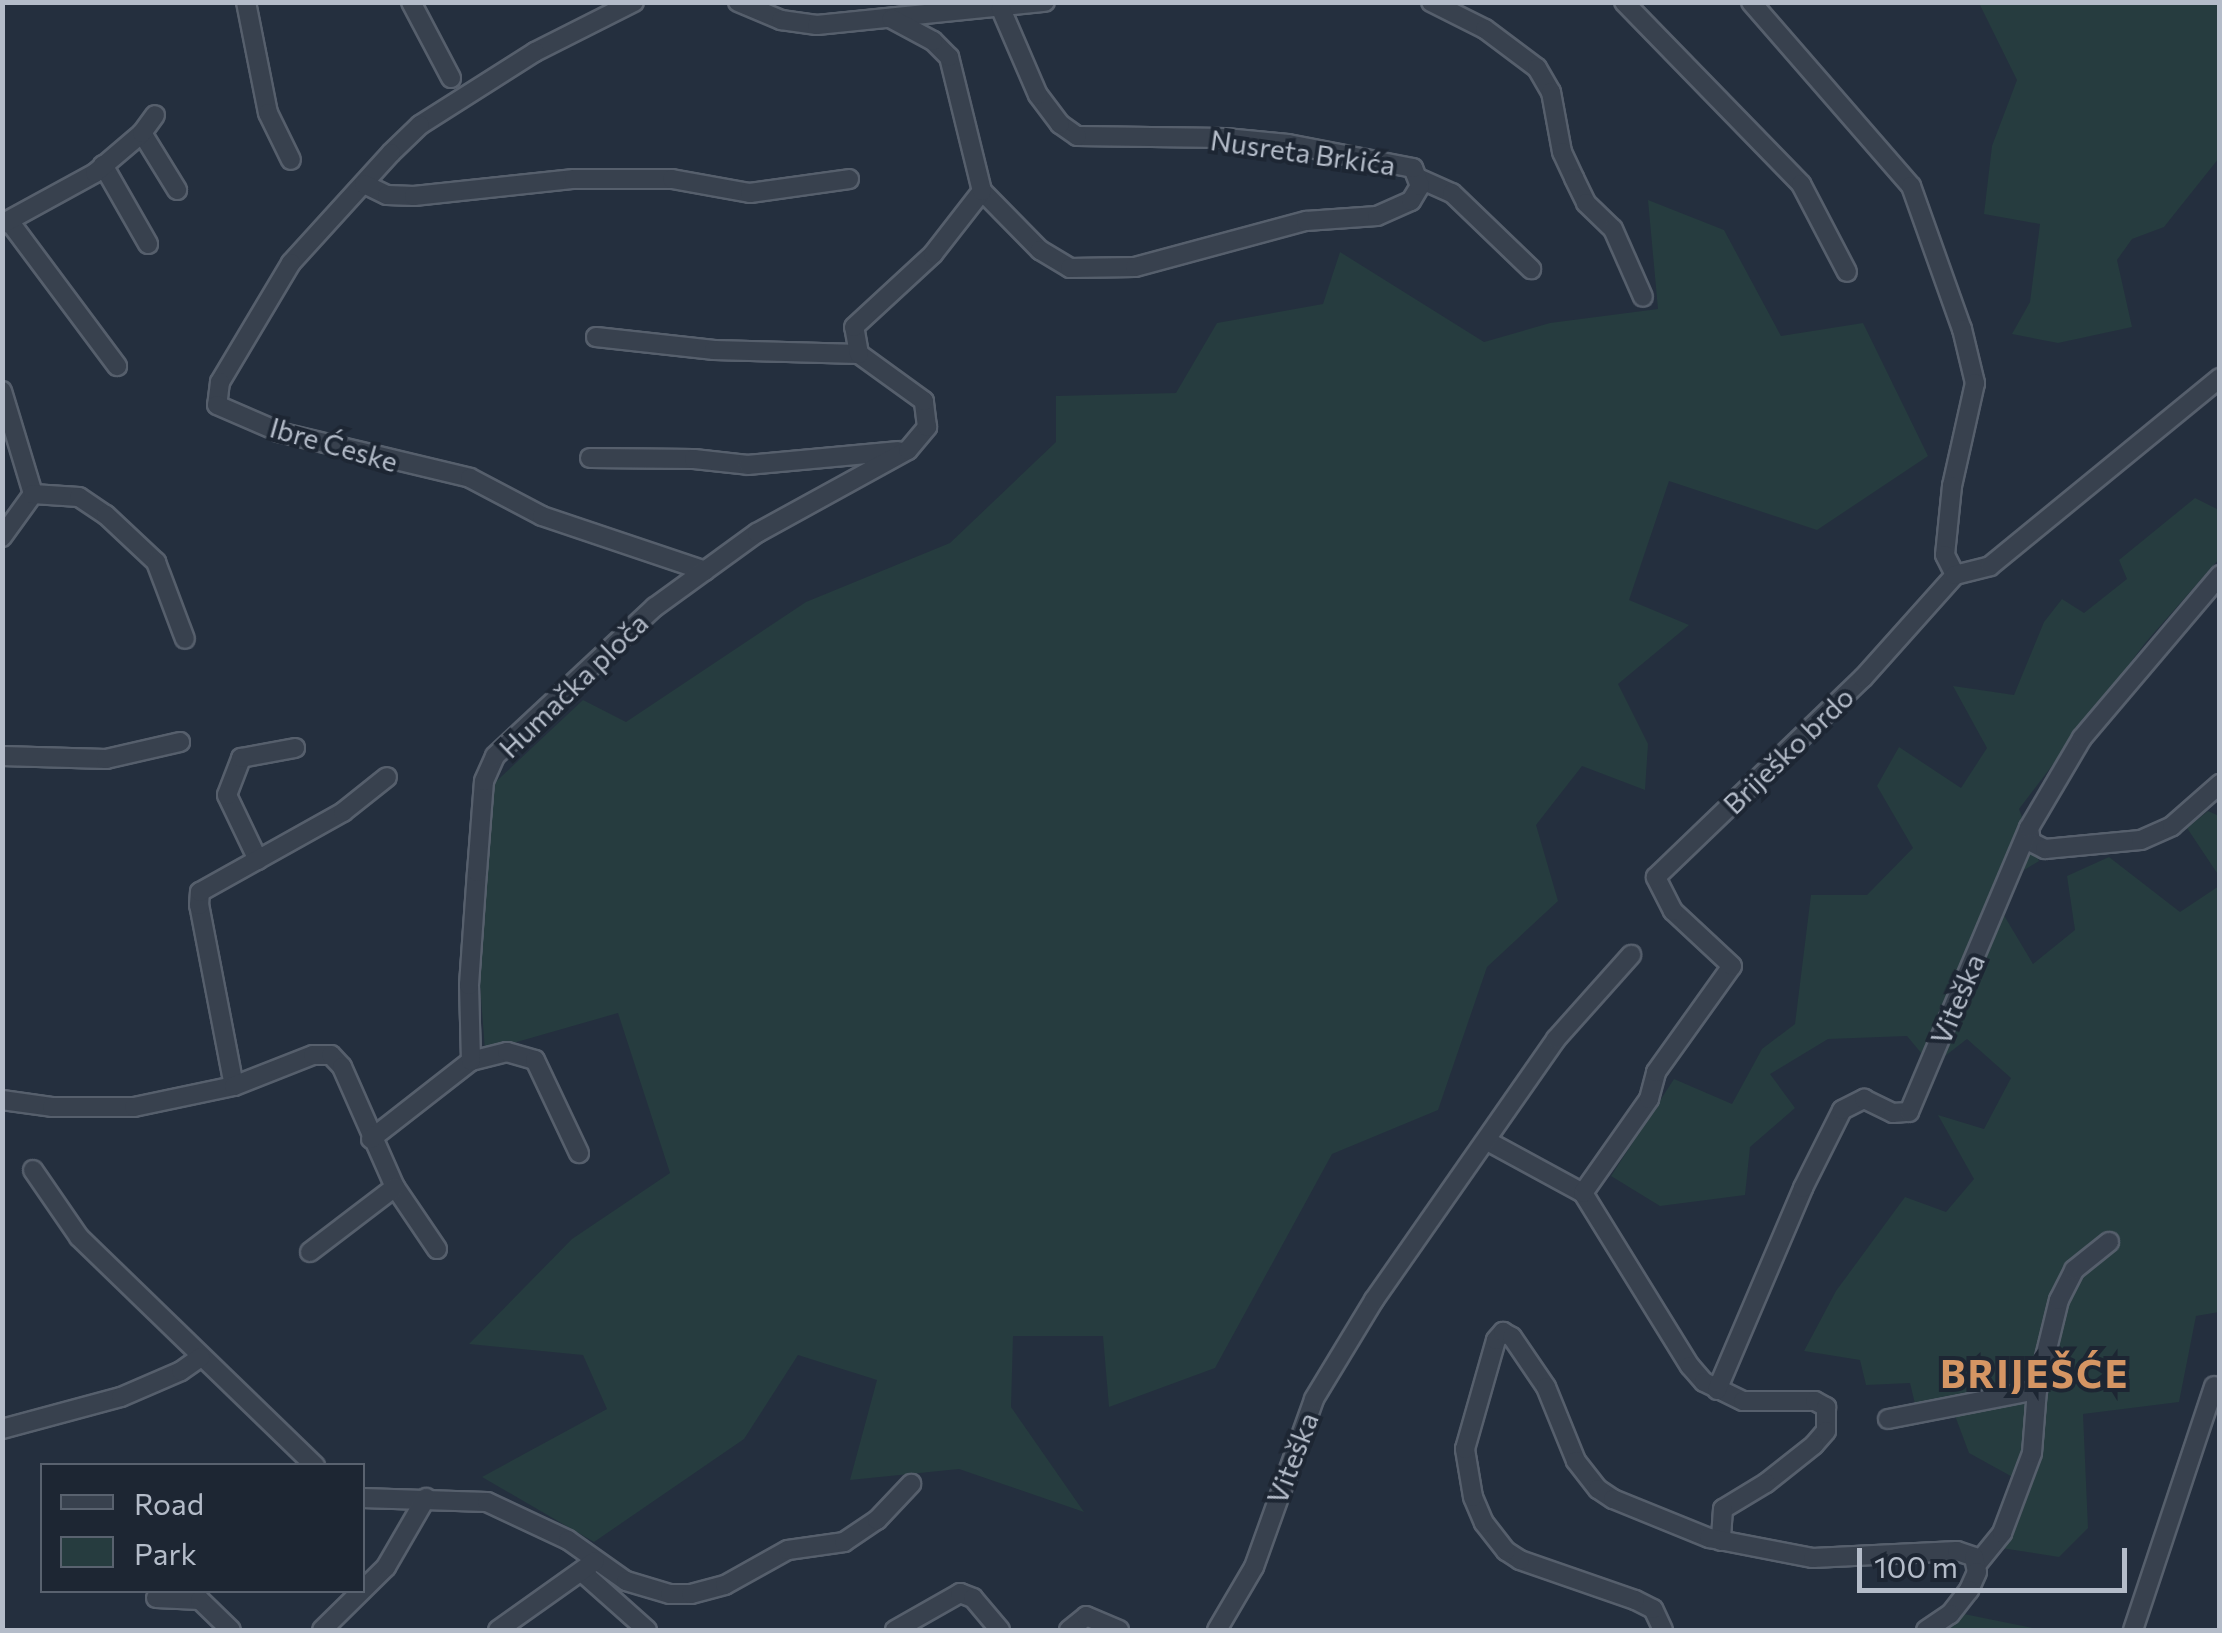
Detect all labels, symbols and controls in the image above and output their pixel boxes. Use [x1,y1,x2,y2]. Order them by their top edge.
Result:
street label: Nusreta Brkića [1208,122,1398,182]
street label: Ibre Ćeske [266,410,402,478]
street label: Humačka ploča [492,606,654,764]
street label: Briješko brdo [1716,680,1860,820]
street label: Viteška [1923,949,1991,1049]
district label: BRIJEŠĆE [1940,1350,2130,1396]
street label: Viteška [1259,1408,1325,1508]
legend [40,1463,365,1593]
text: Road [134,1484,204,1521]
scale bar [1862,1528,2132,1590]
text: Park [134,1534,197,1571]
text: 100 m [1874,1547,1958,1584]

